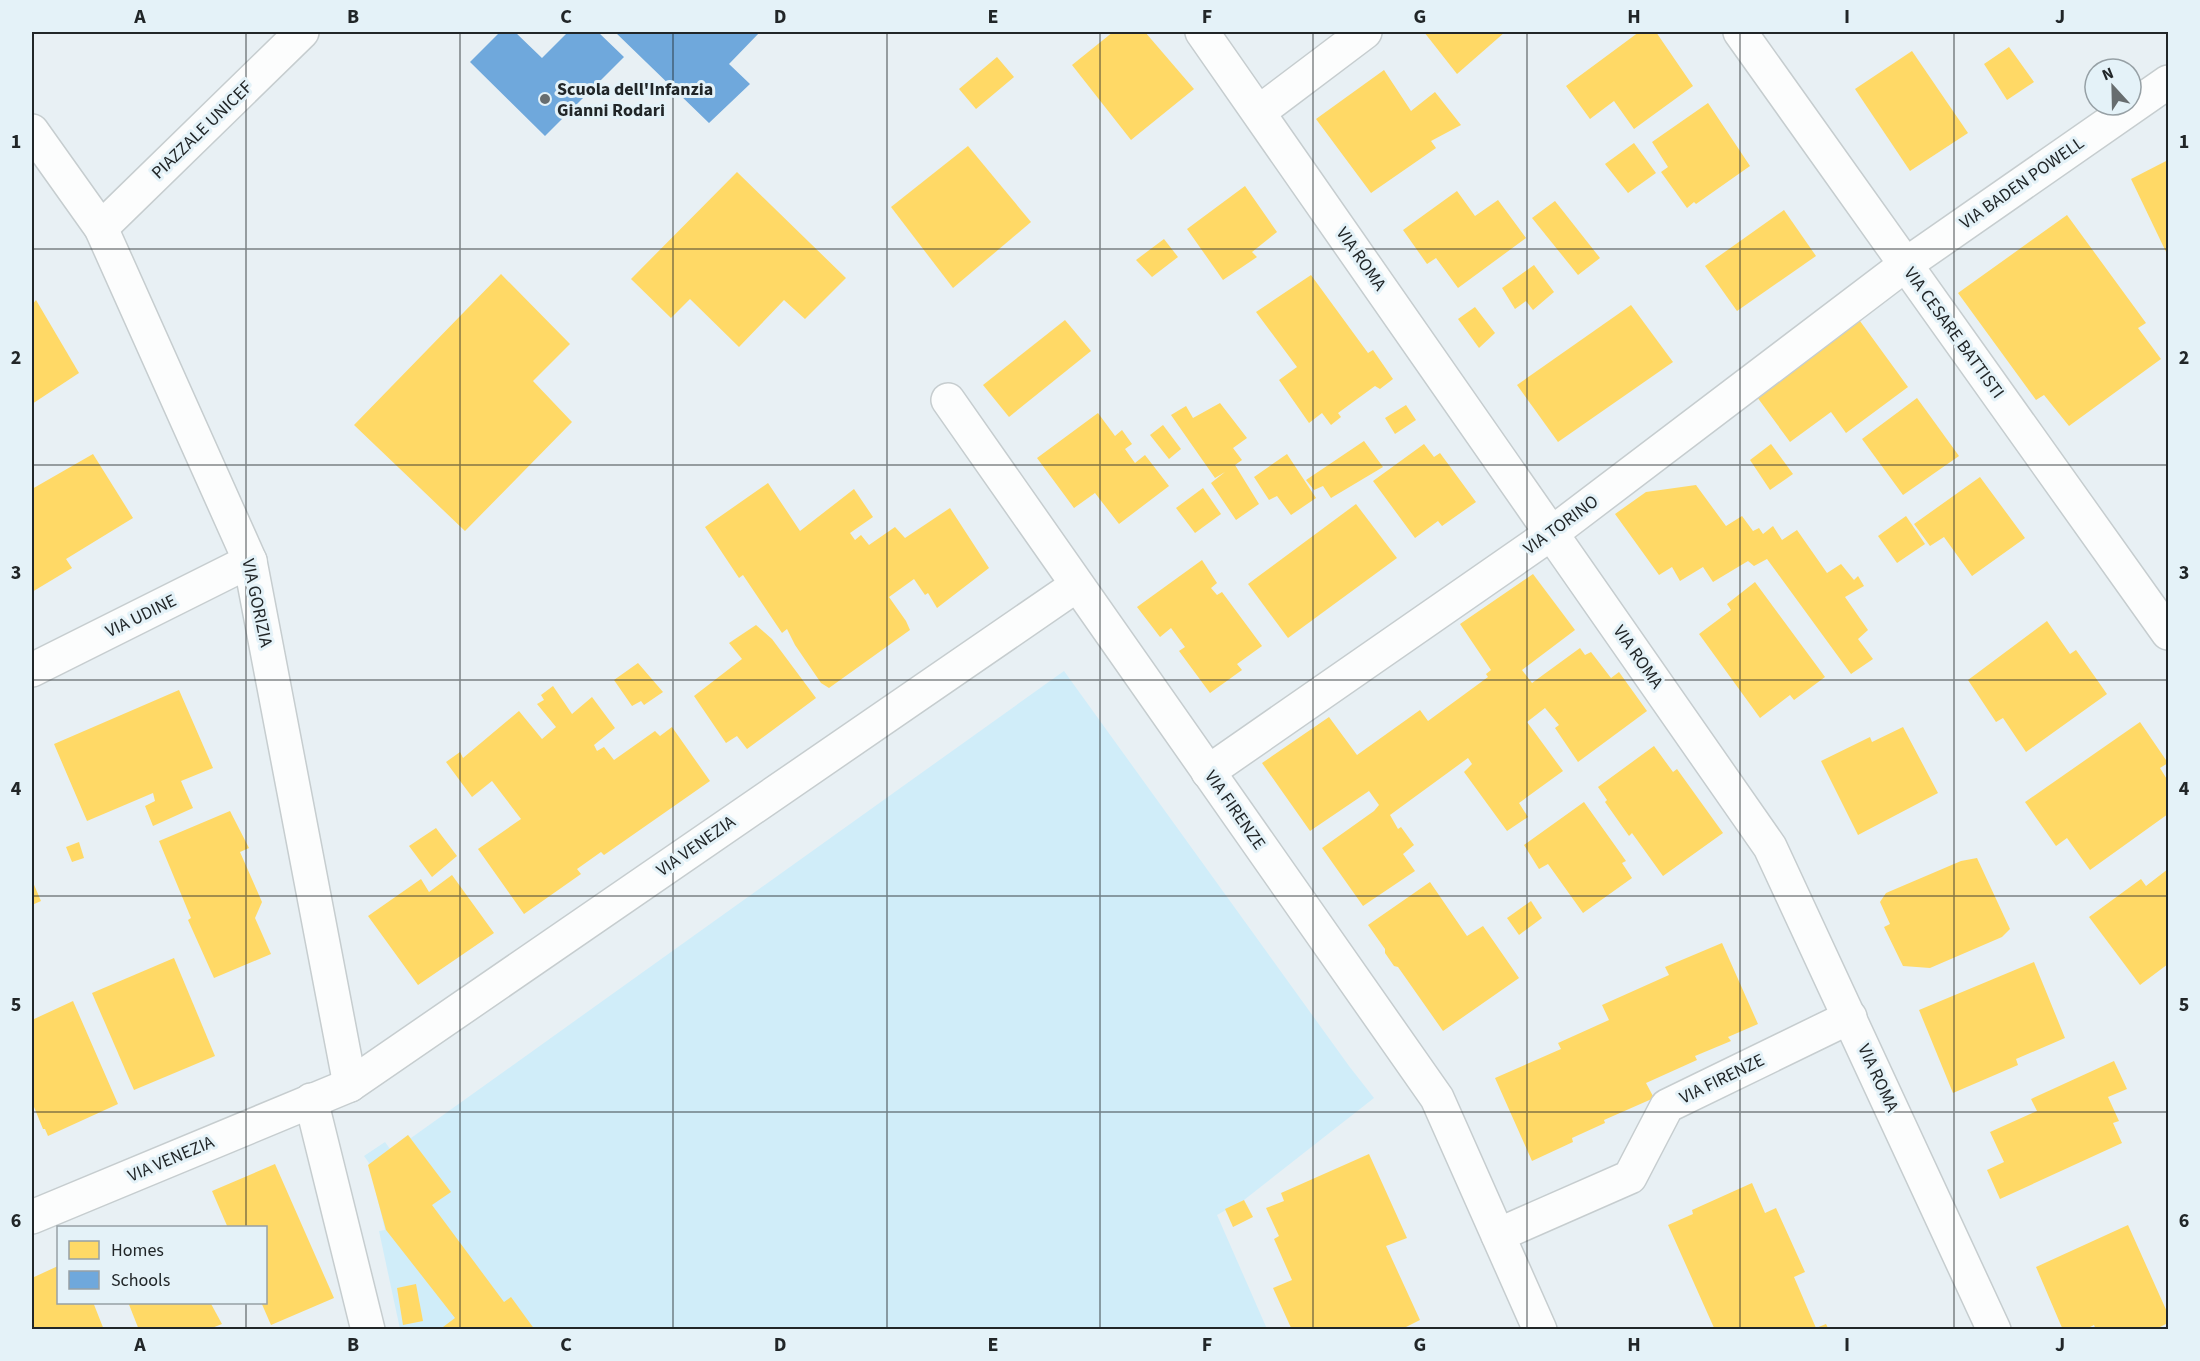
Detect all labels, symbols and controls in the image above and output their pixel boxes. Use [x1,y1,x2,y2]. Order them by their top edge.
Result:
text: A [133,3,146,31]
text: B [347,3,359,31]
text: C [560,3,572,31]
text: D [774,3,786,31]
text: E [988,3,998,31]
text: F [1202,3,1212,31]
text: G [1414,3,1426,31]
text: H [1627,3,1641,31]
text: I [1844,3,1850,31]
text: J [2055,3,2065,31]
north arrow [2083,57,2143,117]
text: N [2099,62,2117,86]
street label: PIAZZALE UNICEF [146,75,258,185]
place label: Scuola dell'Infanzia Gianni Rodari [557,77,713,123]
marker: Scuola dell'Infanzia Gianni Rodari [538,92,552,106]
text: 1 [11,128,21,156]
text: 1 [2179,128,2189,156]
street label: VIA BADEN POWELL [1955,131,2089,235]
street label: VIA ROMA [1330,222,1392,296]
street label: VIA CESARE BATTISTI [1898,262,2010,404]
text: 2 [11,344,21,372]
text: 2 [2179,344,2189,372]
street label: VIA TORINO [1518,489,1604,561]
street label: VIA GORIZIA [235,557,279,650]
text: 3 [11,559,21,587]
text: 3 [2179,559,2189,587]
street label: VIA UDINE [101,588,181,644]
street label: VIA ROMA [1607,620,1669,694]
street label: VIA FIRENZE [1198,765,1272,855]
text: 4 [11,775,22,803]
text: 4 [2179,775,2190,803]
street label: VIA VENEZIA [651,809,741,882]
text: 5 [11,991,21,1019]
text: 5 [2179,991,2189,1019]
street label: VIA ROMA [1851,1040,1905,1116]
street label: VIA FIRENZE [1675,1048,1769,1110]
street label: VIA VENEZIA [124,1130,218,1188]
text: 6 [11,1207,21,1235]
text: 6 [2179,1207,2189,1235]
legend [57,1226,267,1304]
text: Homes [111,1238,164,1263]
text: Schools [111,1268,170,1293]
text: A [133,1331,146,1359]
text: B [347,1331,359,1359]
text: C [560,1331,572,1359]
text: D [774,1331,786,1359]
text: E [988,1331,998,1359]
text: F [1202,1331,1212,1359]
text: G [1414,1331,1426,1359]
text: H [1627,1331,1641,1359]
text: I [1844,1331,1850,1359]
text: J [2055,1331,2065,1359]

